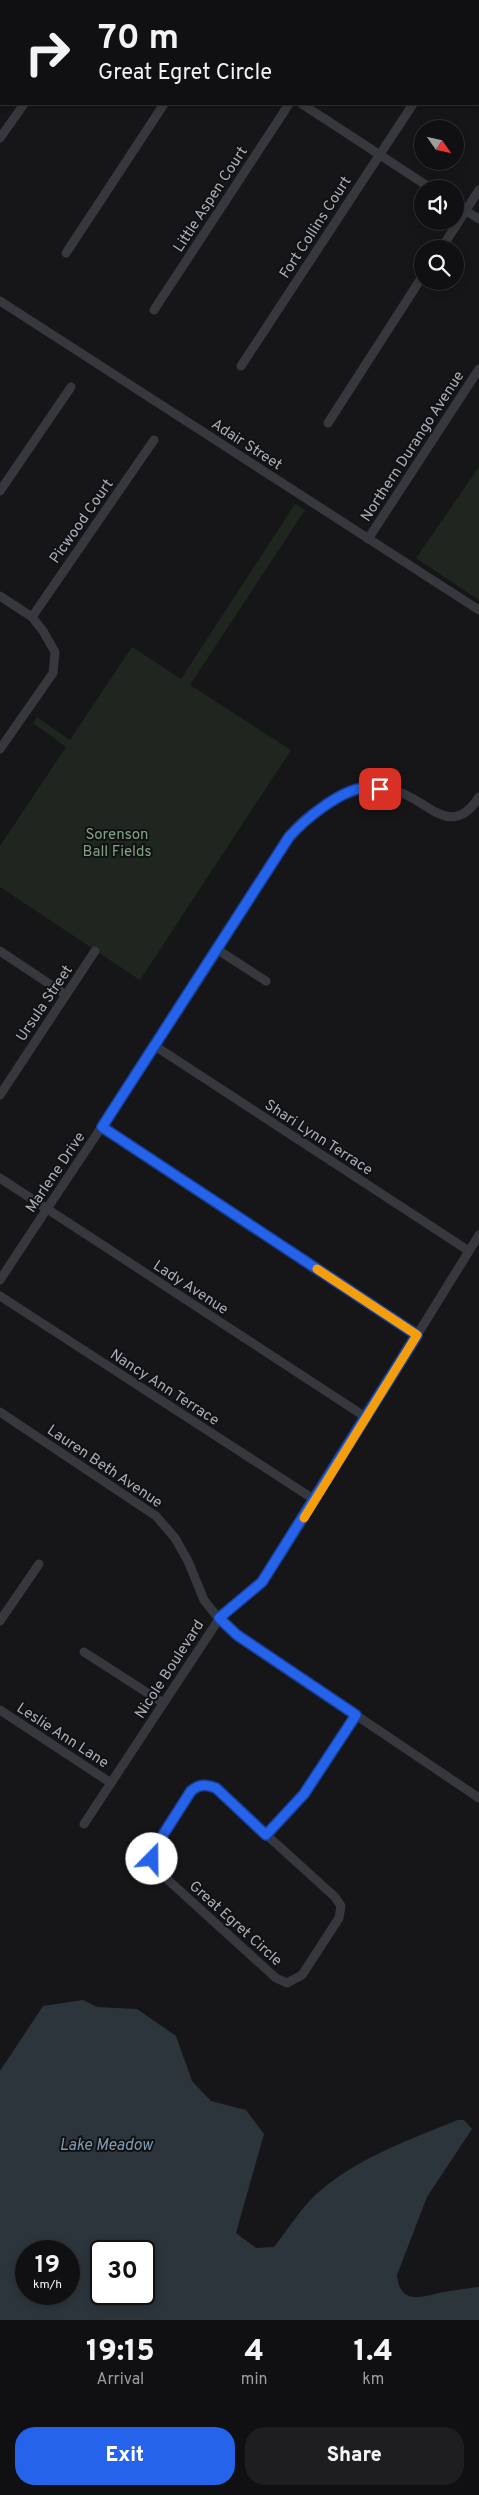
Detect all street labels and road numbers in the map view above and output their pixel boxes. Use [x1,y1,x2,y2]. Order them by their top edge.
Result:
street label: Little Aspen Court [170,143,253,256]
street label: Fort Collins Court [276,173,356,282]
street label: Northern Durango Avenue [357,368,469,526]
street label: Adair Street [207,415,285,475]
street label: Picwood Court [46,476,118,568]
street label: Ursula Street [13,962,78,1046]
street label: Shari Lynn Terrace [260,1096,376,1180]
street label: Marlene Drive [22,1129,90,1217]
street label: Lady Avenue [149,1257,231,1320]
street label: Nancy Ann Terrace [106,1346,222,1431]
street label: Lauren Beth Avenue [43,1422,166,1513]
street label: Nicole Boulevard [131,1617,209,1723]
street label: Leslie Ann Lane [13,1699,112,1773]
street label: Great Egret Circle [185,1877,285,1971]

